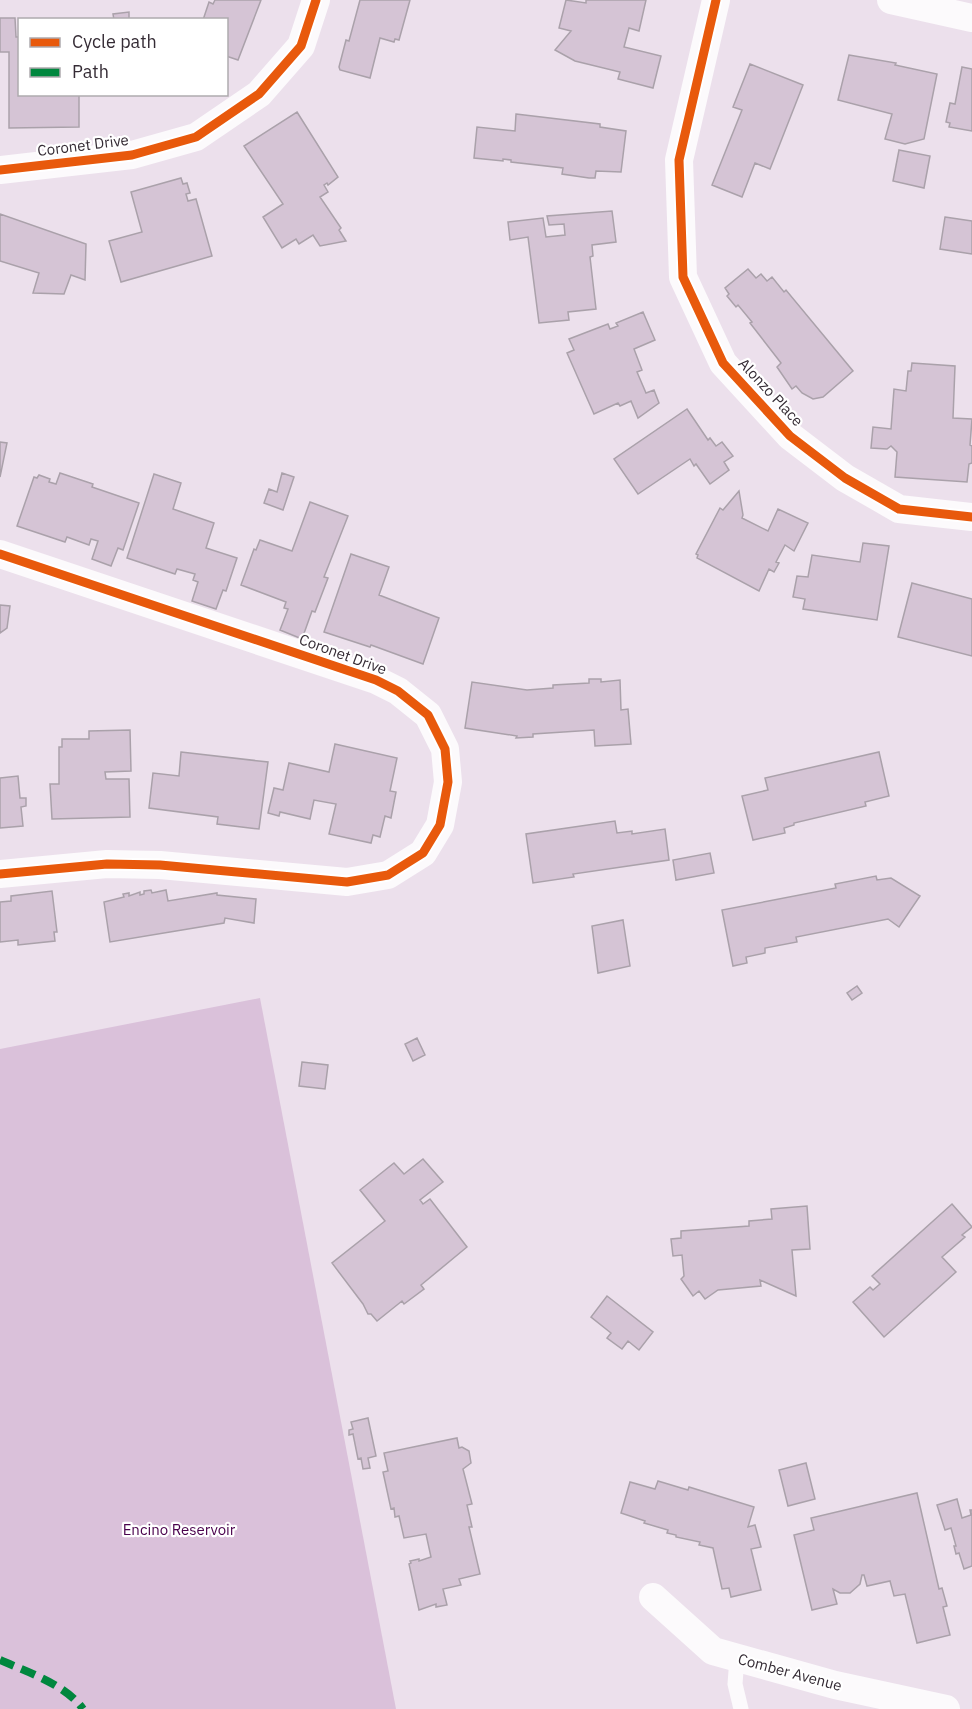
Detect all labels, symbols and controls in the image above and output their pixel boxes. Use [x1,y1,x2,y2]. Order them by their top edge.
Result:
legend [18,18,228,96]
text: Cycle path [72,30,157,53]
text: Path [72,60,109,83]
street label: Coronet Drive [36,130,130,160]
street label: Alonzo Place [735,354,807,430]
street label: Coronet Drive [297,629,389,679]
park label: Encino Reservoir [123,1520,236,1539]
street label: Comber Avenue [736,1649,844,1695]

